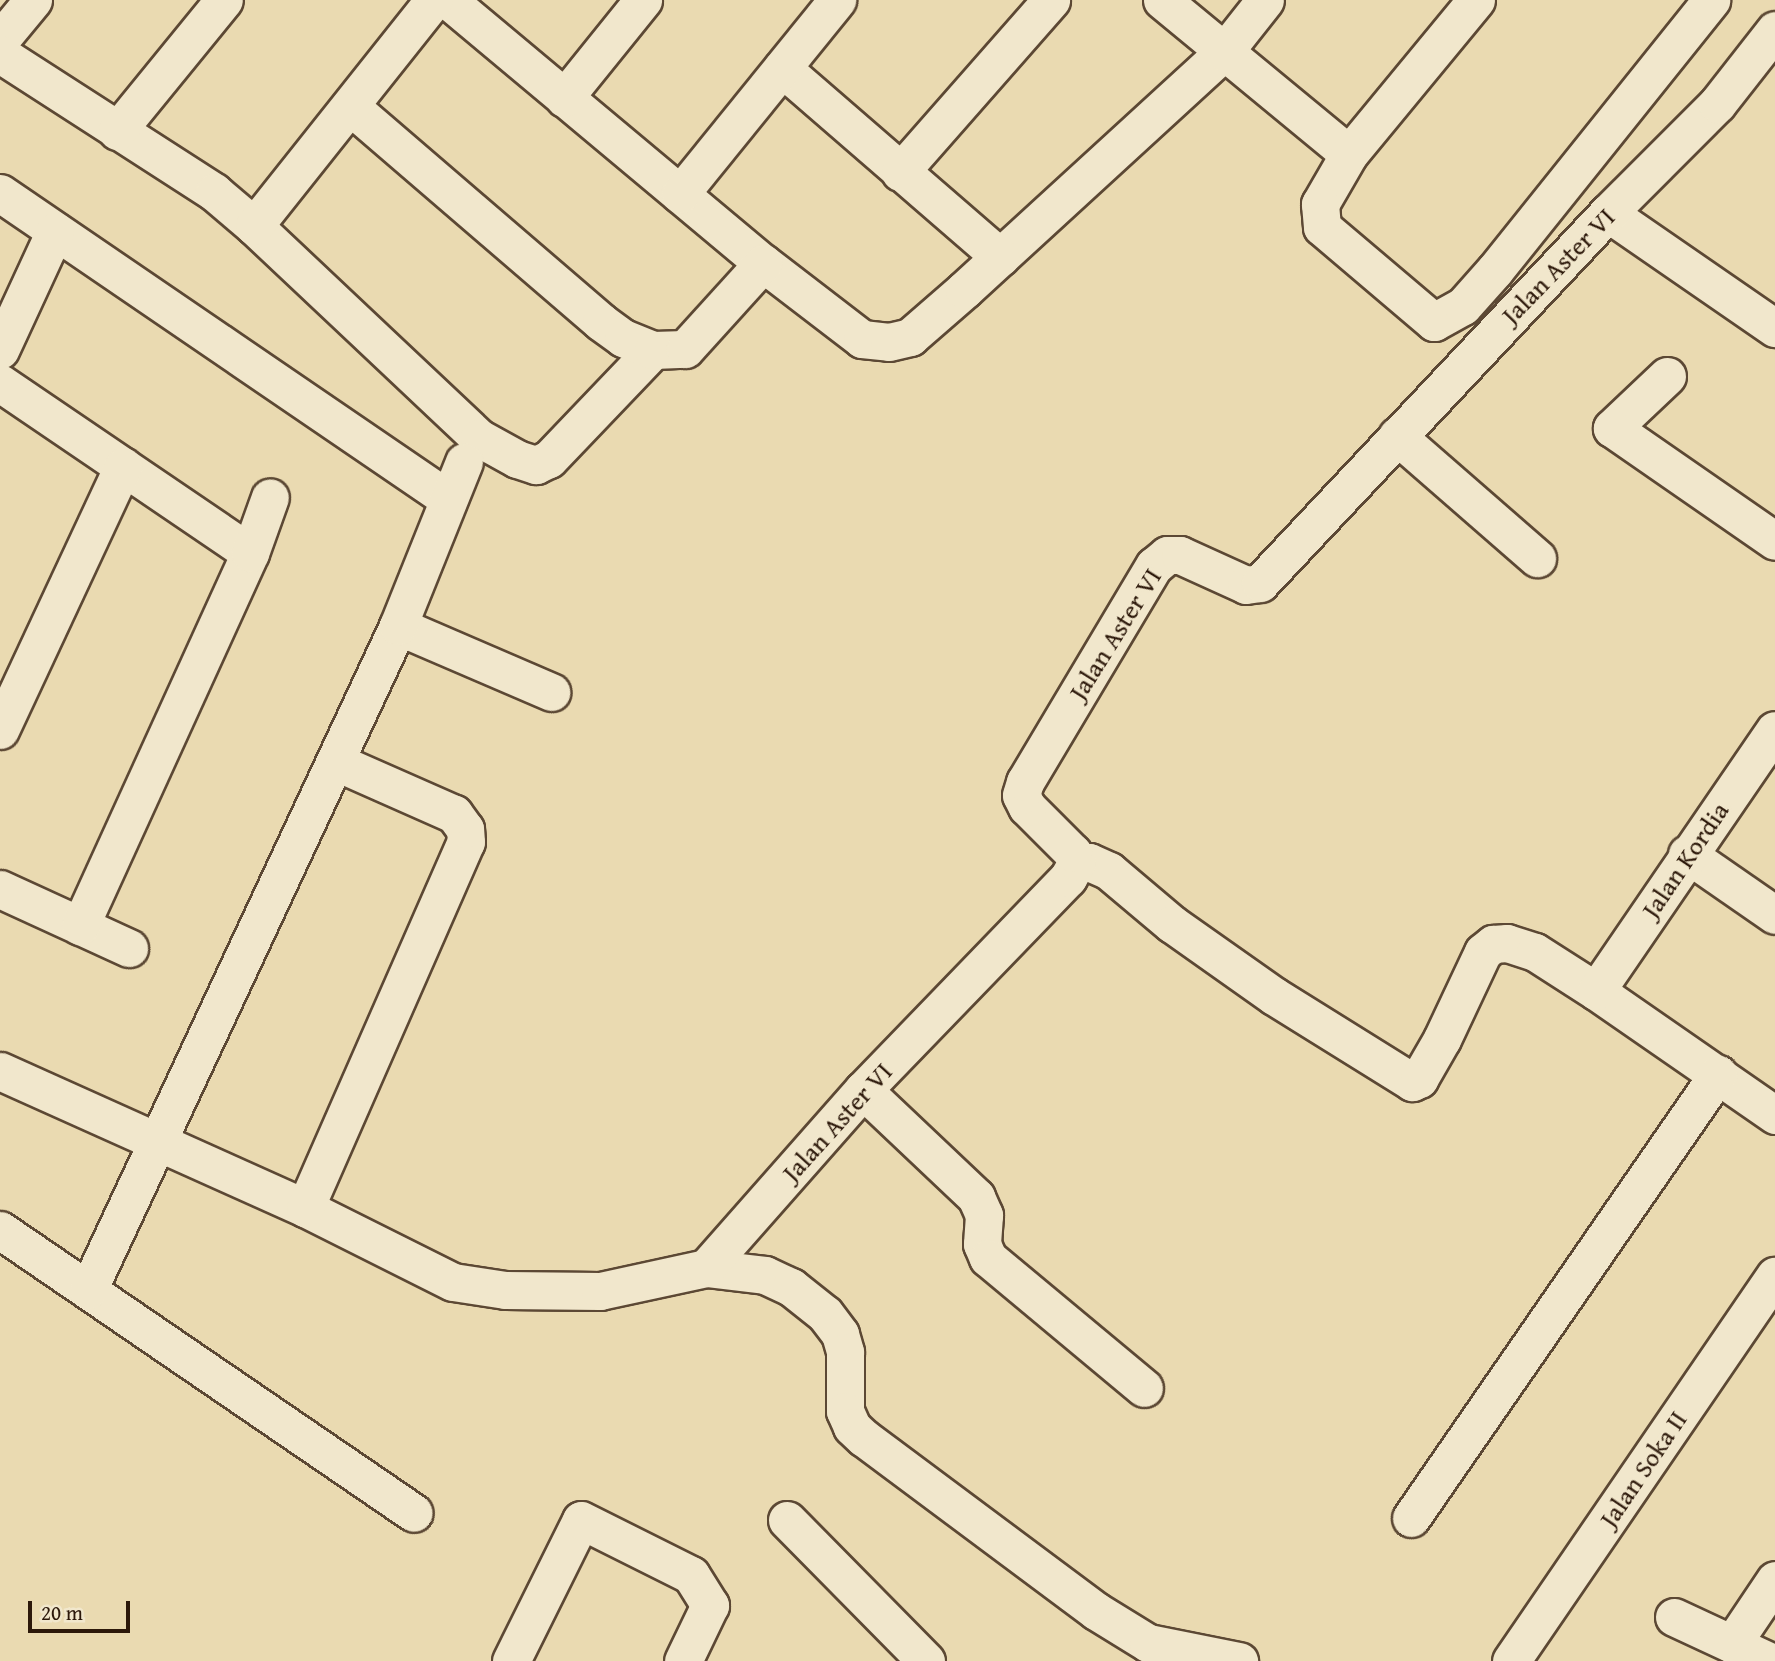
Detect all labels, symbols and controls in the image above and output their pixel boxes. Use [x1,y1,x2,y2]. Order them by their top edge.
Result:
street label: Jalan Aster VI [1495,201,1621,331]
street label: Jalan Aster VI [1062,562,1168,706]
street label: Jalan Kordia [1635,796,1735,924]
street label: Jalan Aster VI [775,1056,899,1188]
street label: Jalan Soka II [1593,1405,1693,1533]
scale bar [32,1588,133,1632]
text: 20 m [41,1597,83,1628]

